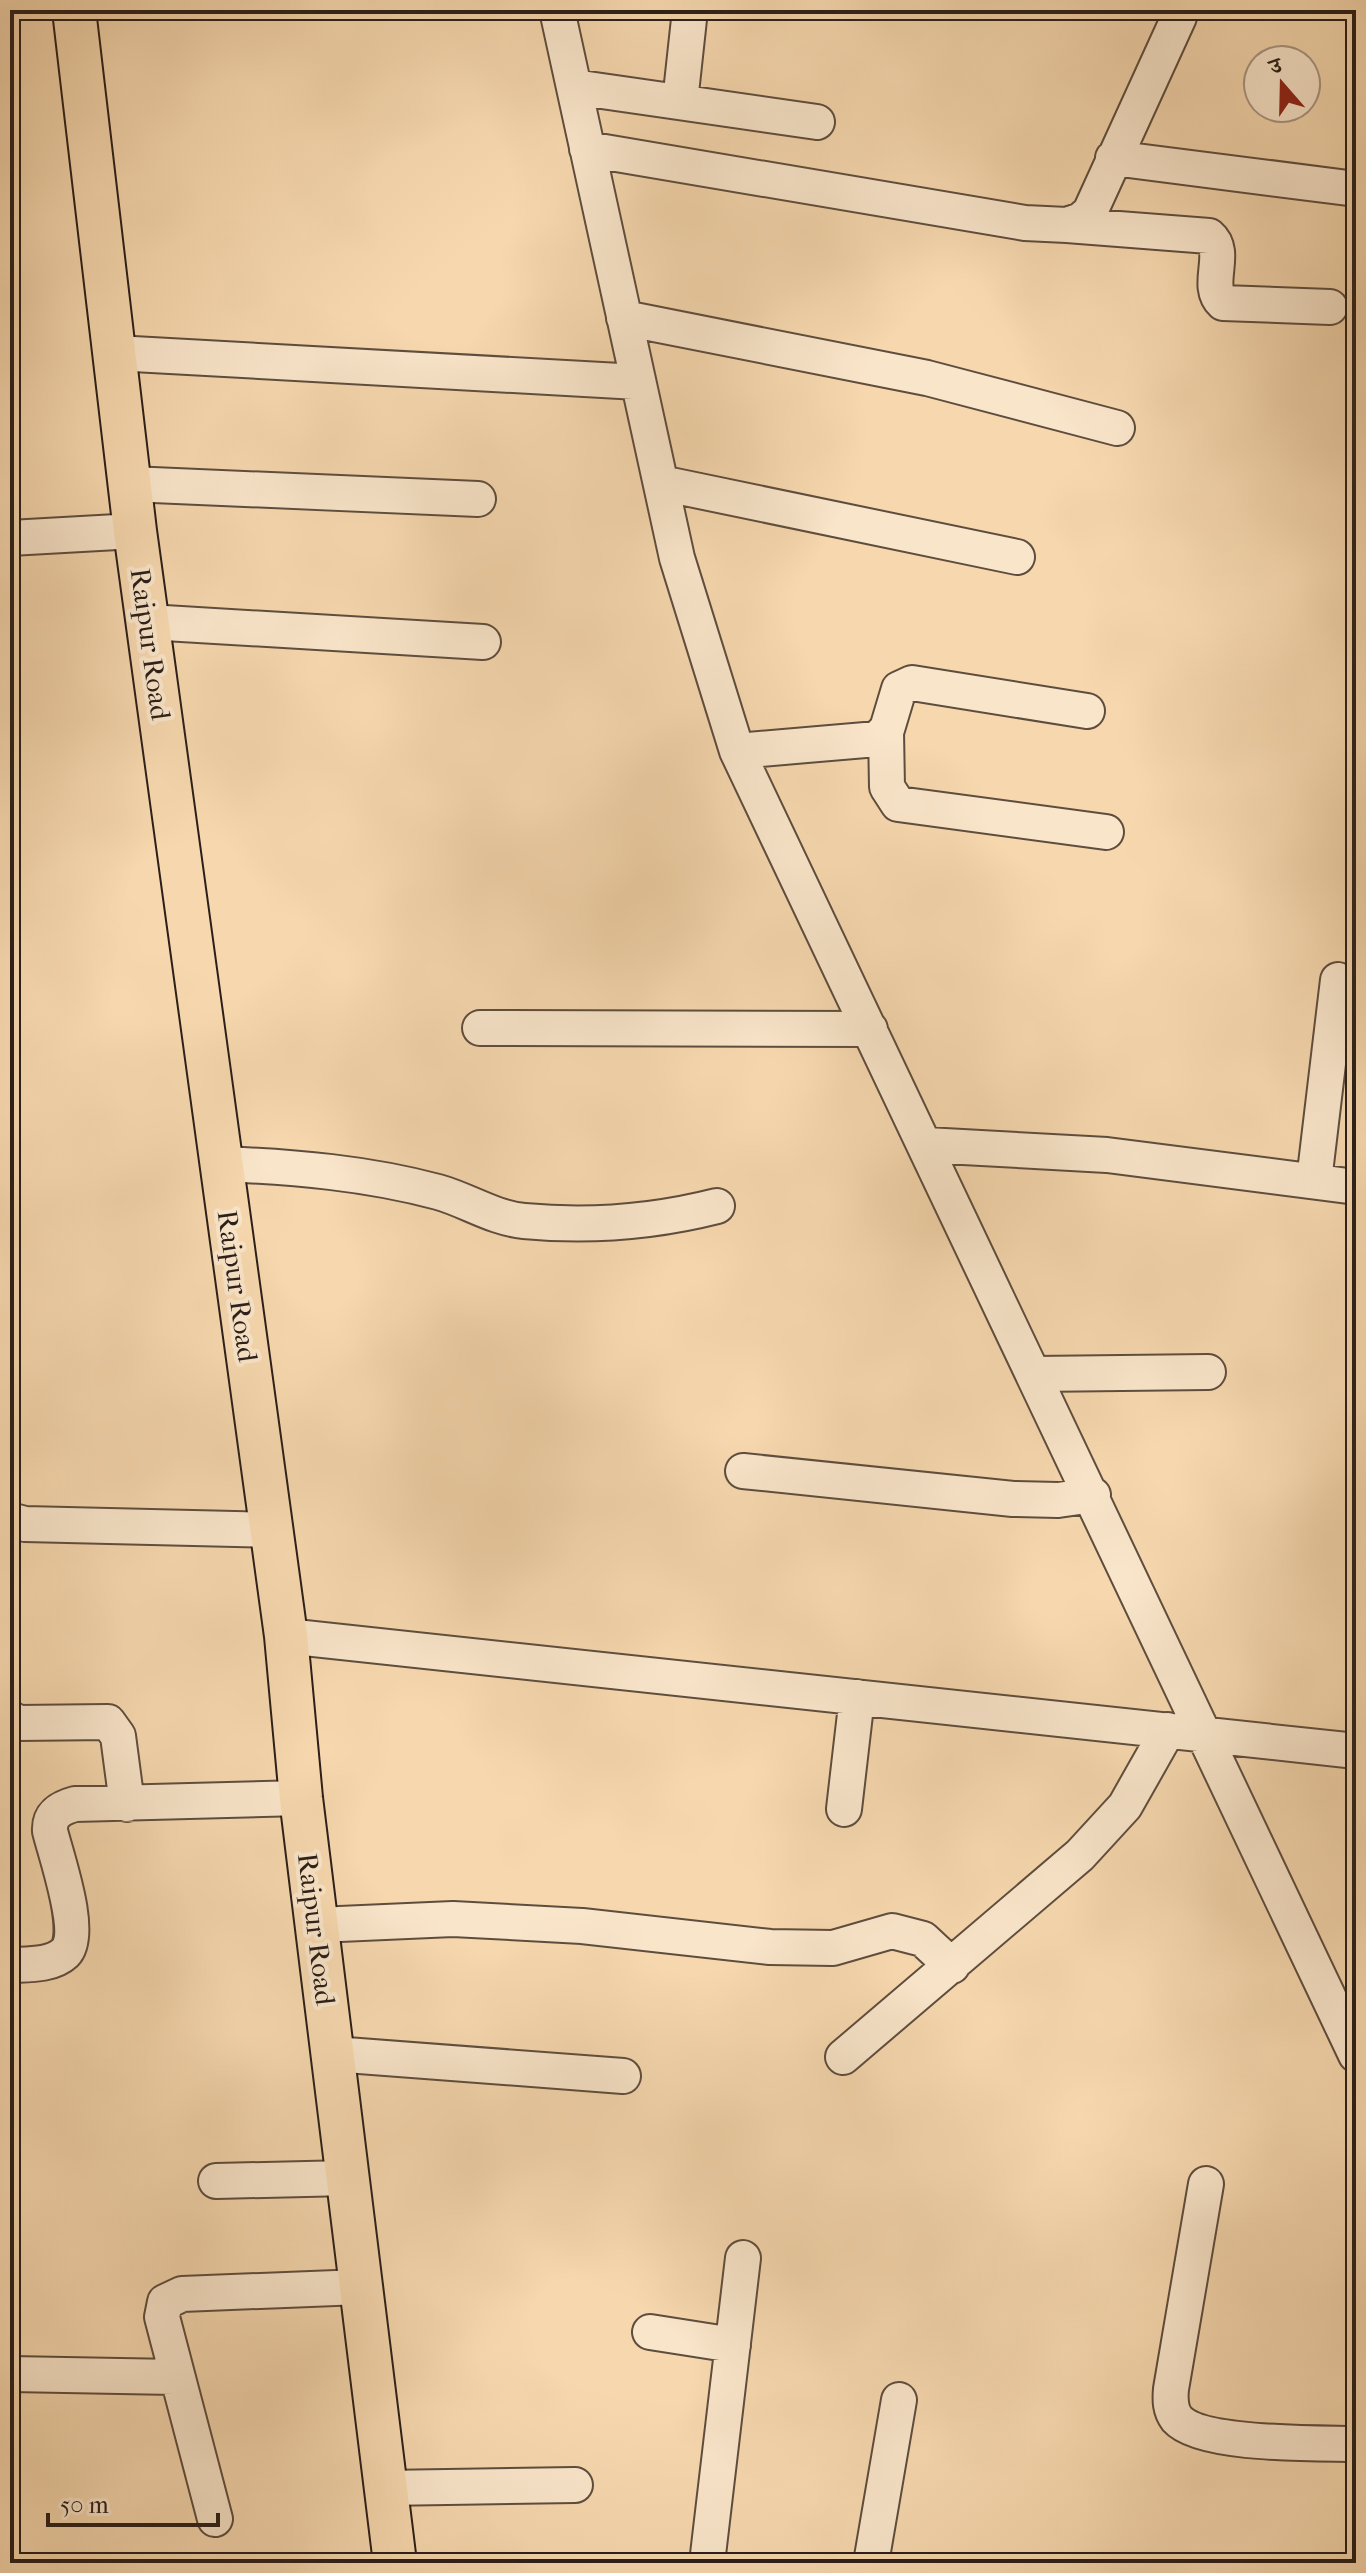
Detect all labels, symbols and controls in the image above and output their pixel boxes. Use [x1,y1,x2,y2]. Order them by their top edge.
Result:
north arrow [1242,44,1322,124]
text: उ [1264,51,1287,81]
street label: Raipur Road [124,566,178,723]
street label: Raipur Road [211,1208,265,1365]
street label: Raipur Road [291,1851,342,2008]
scale bar [48,2477,218,2527]
text: 50 m [60,2491,109,2519]

